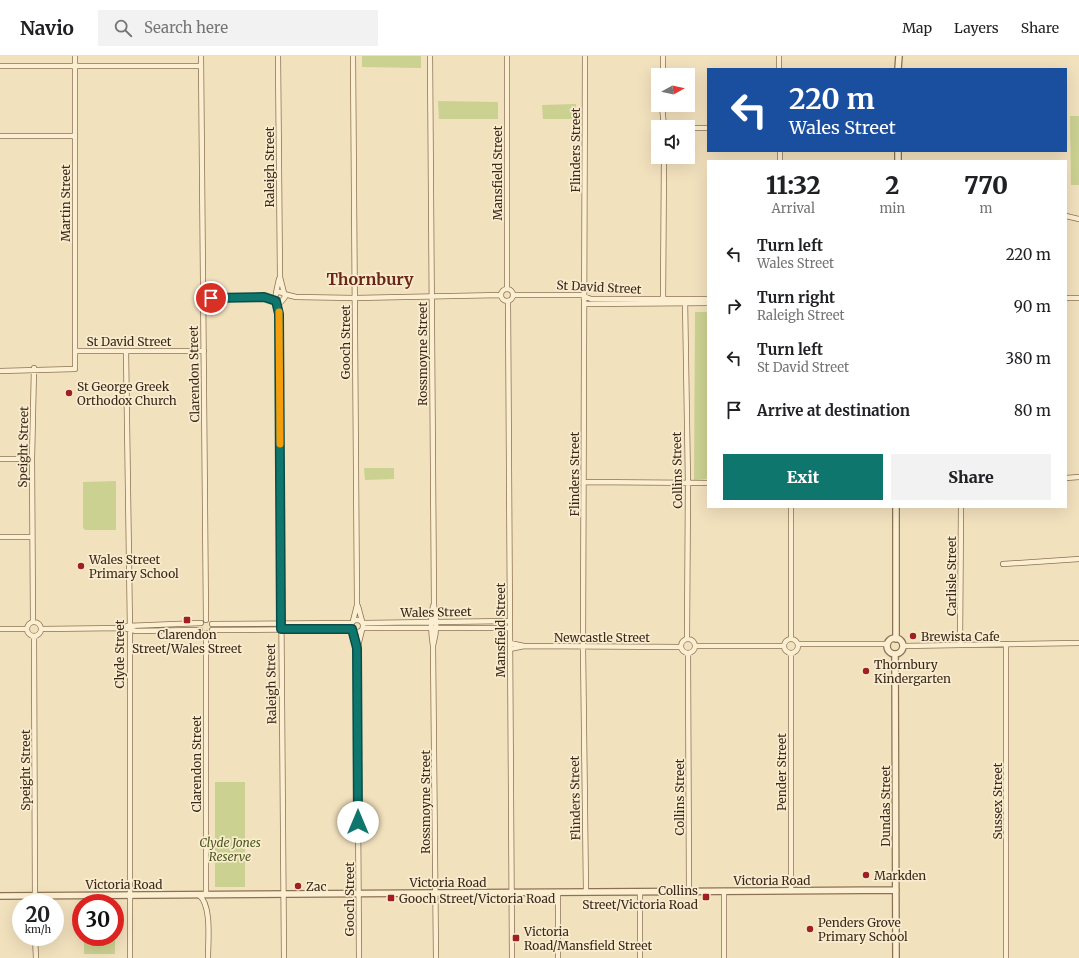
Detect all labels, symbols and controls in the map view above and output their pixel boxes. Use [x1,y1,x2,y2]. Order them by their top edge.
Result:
search box [98,10,378,46]
text: Navio [20,16,74,40]
icon: search [112,17,134,39]
text: Search here [144,18,228,37]
text: Map [902,19,932,37]
text: Layers [954,19,999,37]
text: Share [1021,19,1059,37]
north arrow [651,68,695,112]
map controls [651,68,695,164]
text: 220 m [789,81,875,117]
icon: left [723,84,775,136]
street label: Flinders Street [568,107,583,192]
text: Wales Street [789,116,896,139]
button: sound [651,120,695,164]
street label: Mansfield Street [490,125,505,220]
street label: Raleigh Street [262,126,277,207]
street label: Martin Street [58,164,73,242]
text: 11:32 [766,170,821,201]
text: 2 [885,170,899,201]
text: 770 [964,170,1008,201]
text: Arrival [772,200,815,217]
text: min [879,200,905,217]
text: m [980,200,993,217]
text: Turn left [757,236,823,255]
icon: left [723,243,745,265]
text: 220 m [1006,245,1051,264]
text: Wales Street [757,255,834,272]
district label: Thornbury [326,269,414,289]
street label: St David Street [556,277,642,297]
pin [194,281,228,315]
icon: arrive [200,287,222,309]
text: Turn right [757,288,835,307]
icon: right [723,295,745,317]
text: 90 m [1014,297,1051,316]
street label: Rossmoyne Street [415,302,430,406]
street label: Gooch Street [338,304,353,379]
text: Raleigh Street [757,307,845,324]
street label: Clarendon Street [186,325,202,422]
street label: St David Street [87,334,172,349]
text: Turn left [757,340,823,359]
icon: left [723,347,745,369]
text: 380 m [1006,349,1051,368]
text: St David Street [757,359,849,376]
place label: St George Greek Orthodox Church [77,379,177,408]
marker: St George Greek Orthodox Church [64,388,74,398]
icon: arrive [723,399,745,421]
text: Arrive at destination [757,401,910,420]
text: 80 m [1014,401,1051,420]
street label: Speight Street [15,406,31,488]
street label: Flinders Street [567,431,582,516]
street label: Collins Street [669,431,685,509]
button: Exit [723,454,883,500]
button: Share [891,454,1051,500]
street label: Carlisle Street [944,536,959,616]
place label: Wales Street Primary School [88,552,179,581]
marker: Wales Street Primary School [76,561,86,571]
street label: Mansfield Street [493,582,508,677]
street label: Wales Street [399,604,472,620]
marker: Clarendon Street/Wales Street [182,615,192,625]
street label: Clyde Street [112,619,127,688]
place label: Clarendon Street/Wales Street [132,627,242,656]
place label: Brewista Cafe [921,629,1000,644]
street label: Newcastle Street [554,630,650,645]
marker: Brewista Cafe [908,631,918,641]
street label: Raleigh Street [263,643,279,725]
place label: Thornbury Kindergarten [874,657,951,686]
marker: Thornbury Kindergarten [861,666,871,676]
street label: Clarendon Street [189,715,204,812]
street label: Speight Street [18,729,33,811]
street label: Pender Street [774,733,789,811]
street label: Rossmoyne Street [418,750,433,854]
street label: Flinders Street [567,755,583,841]
street label: Collins Street [672,758,687,835]
street label: Sussex Street [990,762,1005,839]
street label: Dundas Street [878,765,893,847]
position arrow [337,801,379,843]
park label: Clyde Jones Reserve [199,835,261,864]
street label: Gooch Street [342,861,357,936]
place label: Markden [874,868,926,883]
marker: Markden [861,870,871,880]
street label: Victoria Road [733,873,810,888]
street label: Victoria Road [409,875,486,890]
street label: Victoria Road [85,877,162,892]
place label: Zac [306,879,326,894]
marker: Zac [293,881,303,891]
place label: Collins Street/Victoria Road [582,883,698,912]
place label: Gooch Street/Victoria Road [399,891,555,906]
marker: Collins Street/Victoria Road [701,892,711,902]
marker: Gooch Street/Victoria Road [386,893,396,903]
speed limit sign: 30 [72,894,124,946]
text: 20 [26,902,50,927]
place label: Penders Grove Primary School [818,915,908,944]
text: km/h [25,923,51,936]
place label: Victoria Road/Mansfield Street [523,924,653,953]
marker: Penders Grove Primary School [805,924,815,934]
marker: Victoria Road/Mansfield Street [511,933,521,943]

